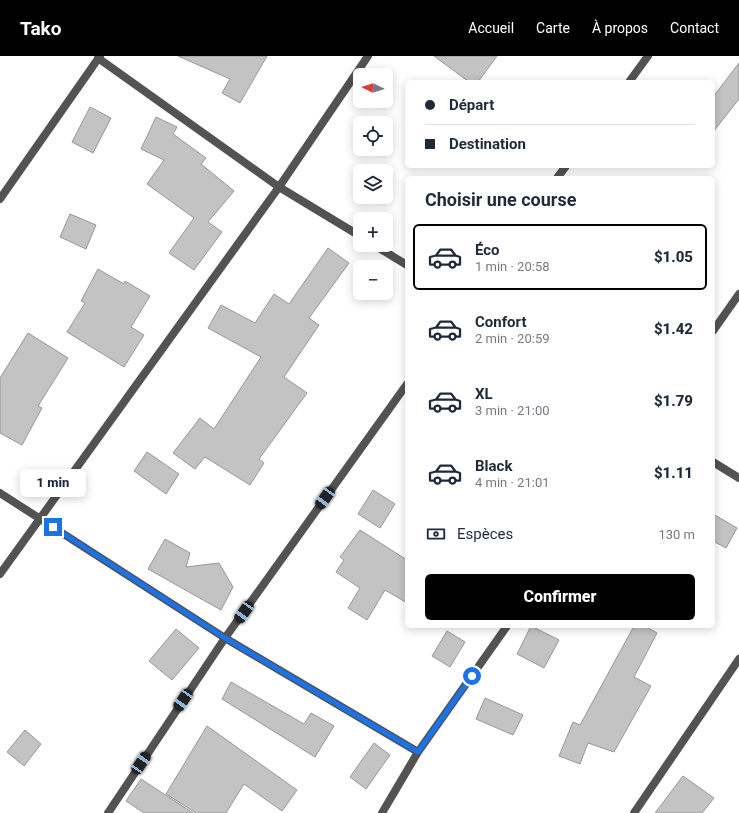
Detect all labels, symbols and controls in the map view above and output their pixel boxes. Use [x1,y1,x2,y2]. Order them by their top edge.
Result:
text: Tako [20,17,61,40]
text: Accueil [468,20,514,36]
text: Carte [536,20,570,36]
text: À propos [592,20,648,36]
text: Contact [670,20,719,36]
north arrow [353,68,393,108]
map controls [353,68,393,300]
text: Départ [449,96,494,114]
button: locate [353,116,393,156]
text: Destination [449,135,526,153]
button: layers [353,164,393,204]
text: Choisir une course [425,189,576,210]
button: + [353,212,393,252]
icon: car [427,239,463,275]
text: Éco [475,241,500,259]
text: $1.05 [654,248,693,266]
text: 1 min · 20:58 [475,259,550,274]
button: − [353,260,393,300]
icon: car [427,311,463,347]
text: Confort [475,313,526,331]
text: $1.42 [654,320,693,338]
text: 2 min · 20:59 [475,331,550,346]
icon: car [427,383,463,419]
text: XL [475,385,493,403]
text: $1.79 [654,392,693,410]
text: 3 min · 21:00 [475,403,550,418]
icon: car [427,455,463,491]
text: Black [475,457,512,475]
text: $1.11 [654,464,693,482]
callout: 1 min [20,469,86,497]
text: 1 min [37,475,69,490]
text: 4 min · 21:01 [475,475,550,490]
car [313,485,337,511]
route end [44,518,62,536]
icon: cash [425,523,447,545]
text: Espèces [457,525,513,543]
text: 130 m [658,527,695,542]
button: Confirmer [425,574,695,620]
car [232,599,256,625]
route start [463,667,481,685]
car [171,687,195,713]
car [129,750,153,776]

